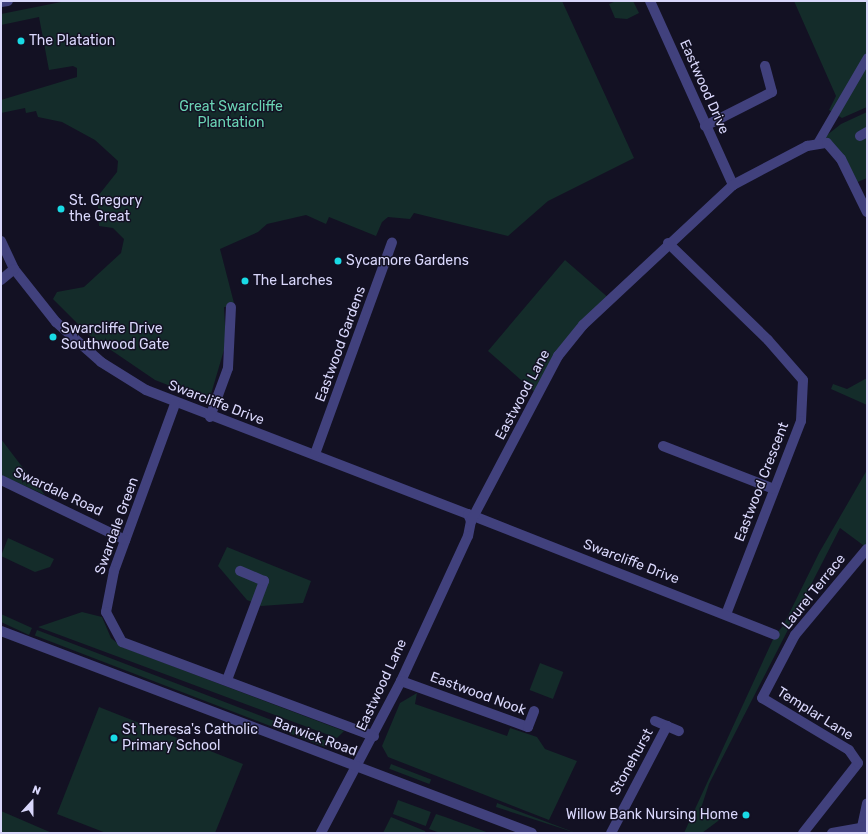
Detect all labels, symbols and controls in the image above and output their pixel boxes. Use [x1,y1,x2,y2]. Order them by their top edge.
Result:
place label: The Platation [29,33,115,49]
marker: The Platation [16,36,26,46]
street label: Eastwood Drive [676,37,732,137]
park label: Great Swarcliffe Plantation [179,99,283,132]
place label: St. Gregory the Great [69,193,142,226]
marker: St. Gregory the Great [56,204,66,214]
place label: Sycamore Gardens [346,253,469,269]
marker: Sycamore Gardens [333,256,343,266]
place label: The Larches [253,273,333,289]
marker: The Larches [240,276,250,286]
street label: Eastwood Gardens [312,284,370,404]
place label: Swarcliffe Drive Southwood Gate [61,321,169,354]
marker: Swarcliffe Drive Southwood Gate [48,332,58,342]
street label: Eastwood Lane [492,347,554,443]
street label: Swarcliffe Drive [166,377,266,429]
street label: Eastwood Crescent [731,420,793,544]
street label: Swardale Road [11,464,105,520]
street label: Swardale Green [92,475,142,577]
street label: Swarcliffe Drive [581,536,681,588]
street label: Laurel Terrace [778,551,850,633]
street label: Eastwood Lane [353,636,411,734]
street label: Eastwood Nook [428,669,528,719]
street label: Templar Lane [774,684,856,744]
street label: Barwick Road [271,714,359,760]
place label: St Theresa's Catholic Primary School [122,722,258,754]
street label: Stonehurst [607,726,657,798]
marker: St Theresa's Catholic Primary School [109,733,119,743]
north arrow [12,782,52,822]
text: N [30,783,42,798]
place label: Willow Bank Nursing Home [565,807,738,823]
marker: Willow Bank Nursing Home [741,810,751,820]

